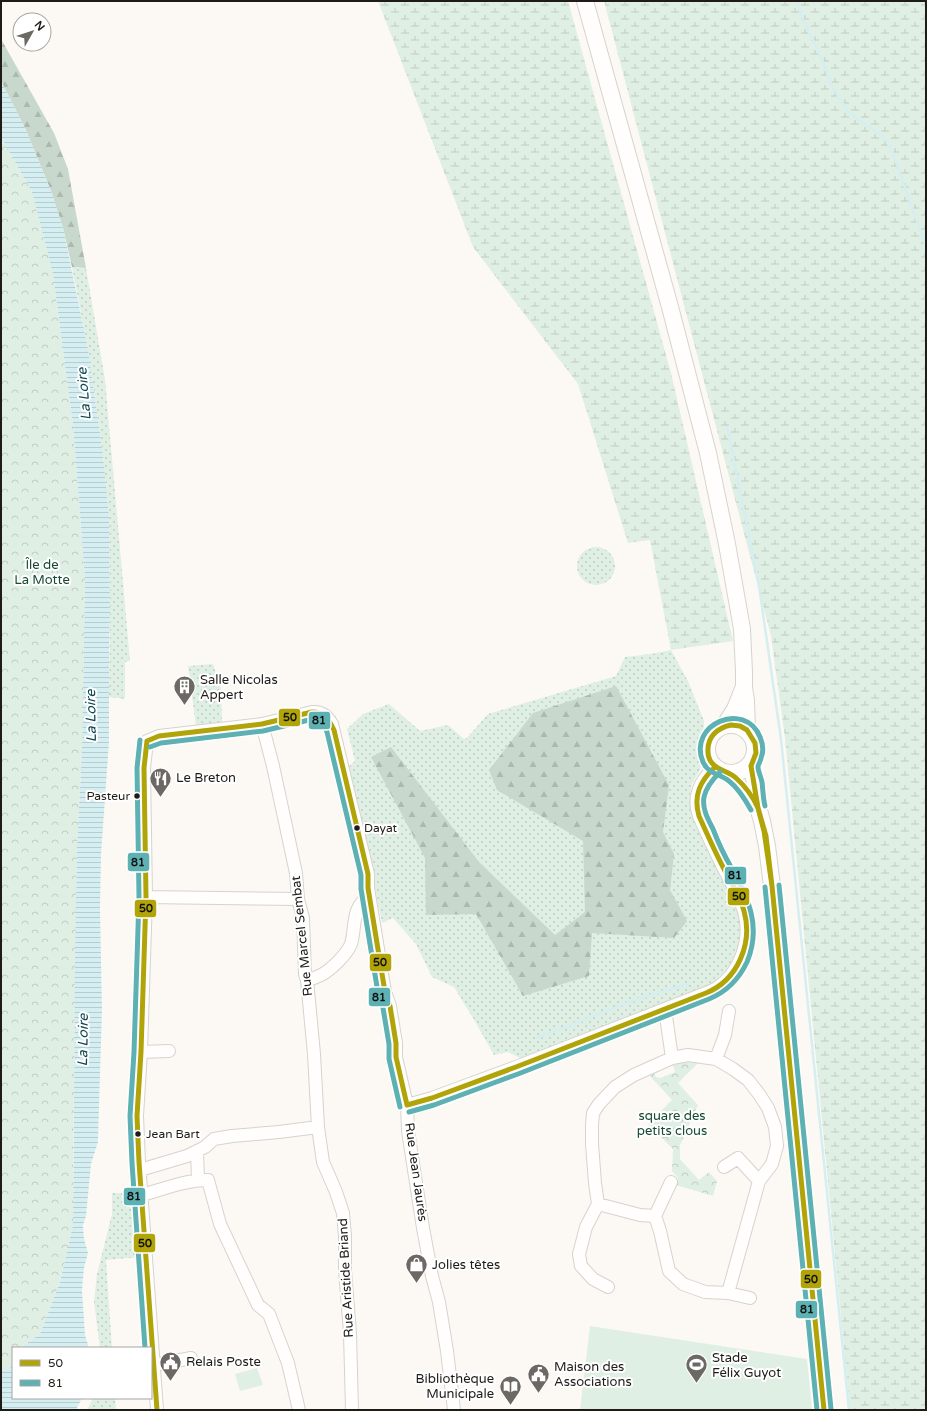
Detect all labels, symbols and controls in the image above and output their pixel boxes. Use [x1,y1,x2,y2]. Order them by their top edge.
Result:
north arrow [12,12,52,52]
text: N [32,18,47,34]
water label: La Loire [73,366,95,421]
park label: Île de La Motte [14,557,70,588]
place label: Salle Nicolas Appert [200,672,278,703]
building icon: Salle Nicolas Appert [172,674,198,707]
water label: La Loire [82,688,100,743]
line badge: 50 [278,708,301,727]
text: 50 [283,711,297,724]
line badge: 81 [308,711,331,730]
text: 81 [312,714,326,727]
restaurant icon: Le Breton [147,765,173,798]
place label: Le Breton [176,770,236,786]
place label: Pasteur [87,789,130,803]
marker: Pasteur [132,791,142,801]
place label: Dayat [364,821,398,835]
marker: Dayat [352,823,362,833]
line badge: 81 [127,852,150,872]
text: 81 [131,856,145,869]
line badge: 81 [724,866,747,885]
text: 81 [728,869,742,882]
street label: Rue Marcel Sembat [288,875,316,997]
line badge: 50 [727,887,750,906]
text: 50 [732,890,746,903]
line badge: 50 [134,899,157,918]
text: 50 [139,902,153,915]
line badge: 50 [369,953,392,972]
text: 50 [373,956,387,969]
line badge: 81 [368,987,391,1007]
text: 81 [372,991,386,1004]
water label: La Loire [74,1012,92,1067]
park label: square des petits clous [637,1108,707,1139]
street label: Rue Jean Jaurès [401,1122,431,1222]
place label: Jean Bart [146,1127,200,1141]
marker: Jean Bart [133,1129,143,1139]
line badge: 81 [123,1187,146,1206]
text: 81 [127,1190,141,1203]
street label: Rue Aristide Briand [335,1218,357,1338]
line badge: 50 [133,1233,156,1253]
text: 50 [138,1237,152,1250]
shop icon: Jolies têtes [403,1252,429,1285]
place label: Jolies têtes [432,1257,500,1273]
line badge: 50 [800,1269,822,1289]
text: 50 [804,1273,818,1286]
line badge: 81 [795,1300,818,1319]
text: 81 [800,1303,814,1316]
legend [12,1347,152,1399]
public building icon: Relais Poste [157,1349,183,1382]
place label: Stade Félix Guyot [712,1350,781,1381]
sports icon: Stade Félix Guyot [683,1352,709,1385]
place label: Relais Poste [186,1354,261,1370]
text: 50 [48,1356,64,1370]
place label: Maison des Associations [554,1359,632,1390]
public building icon: Maison des Associations [525,1361,551,1394]
place label: Bibliothèque Municipale [416,1371,494,1402]
library icon: Bibliothèque Municipale [497,1373,523,1406]
text: 81 [48,1376,63,1390]

